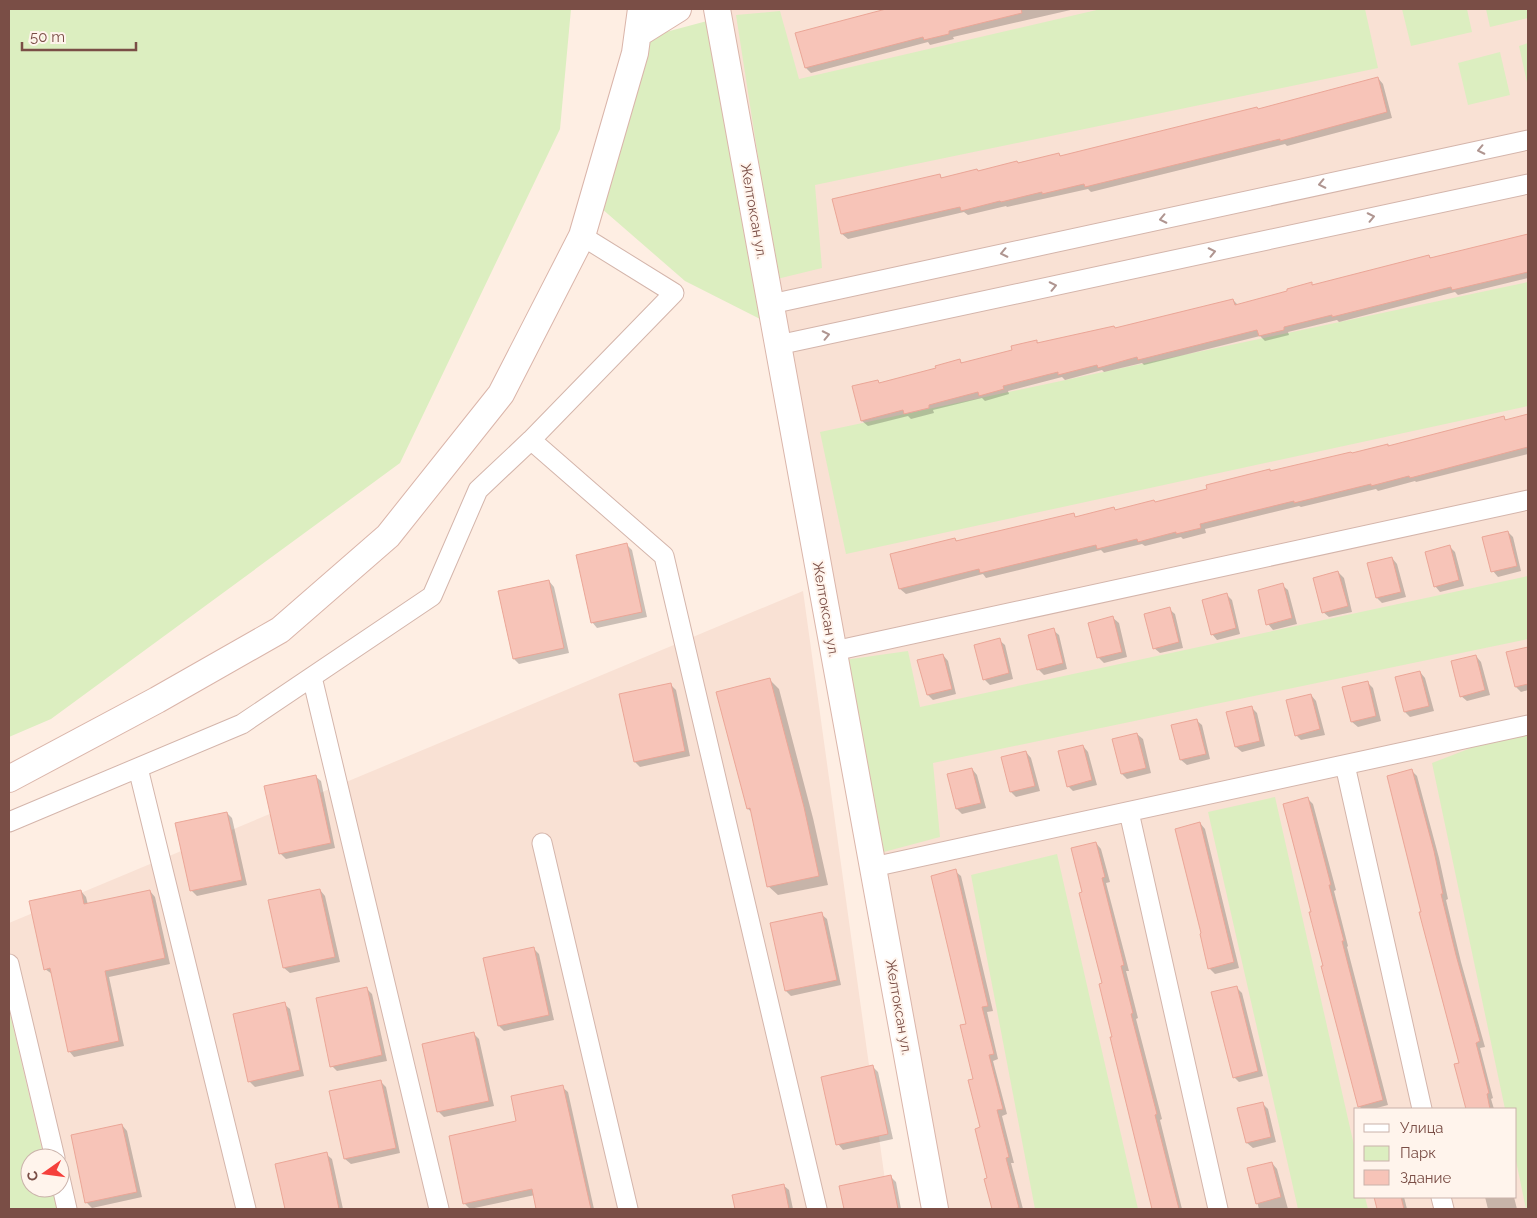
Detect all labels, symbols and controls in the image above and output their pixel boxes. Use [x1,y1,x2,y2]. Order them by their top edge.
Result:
scale bar [22,20,136,52]
text: 50 m [30,28,65,46]
one-way arrow [1476,144,1485,155]
street label: Желтоксан ул. [738,162,770,260]
one-way arrow [1317,179,1326,189]
one-way arrow [1159,213,1167,224]
one-way arrow [1367,213,1376,223]
one-way arrow [1000,247,1009,258]
one-way arrow [1208,247,1217,258]
one-way arrow [1049,281,1058,292]
one-way arrow [822,330,831,341]
street label: Желтоксан ул. [810,560,842,658]
street label: Желтоксан ул. [883,958,915,1056]
legend [1354,1108,1517,1198]
text: Улица [1400,1119,1444,1137]
text: Парк [1400,1144,1436,1162]
north arrow [20,1148,70,1198]
text: С [23,1169,41,1183]
text: Здание [1400,1169,1452,1187]

